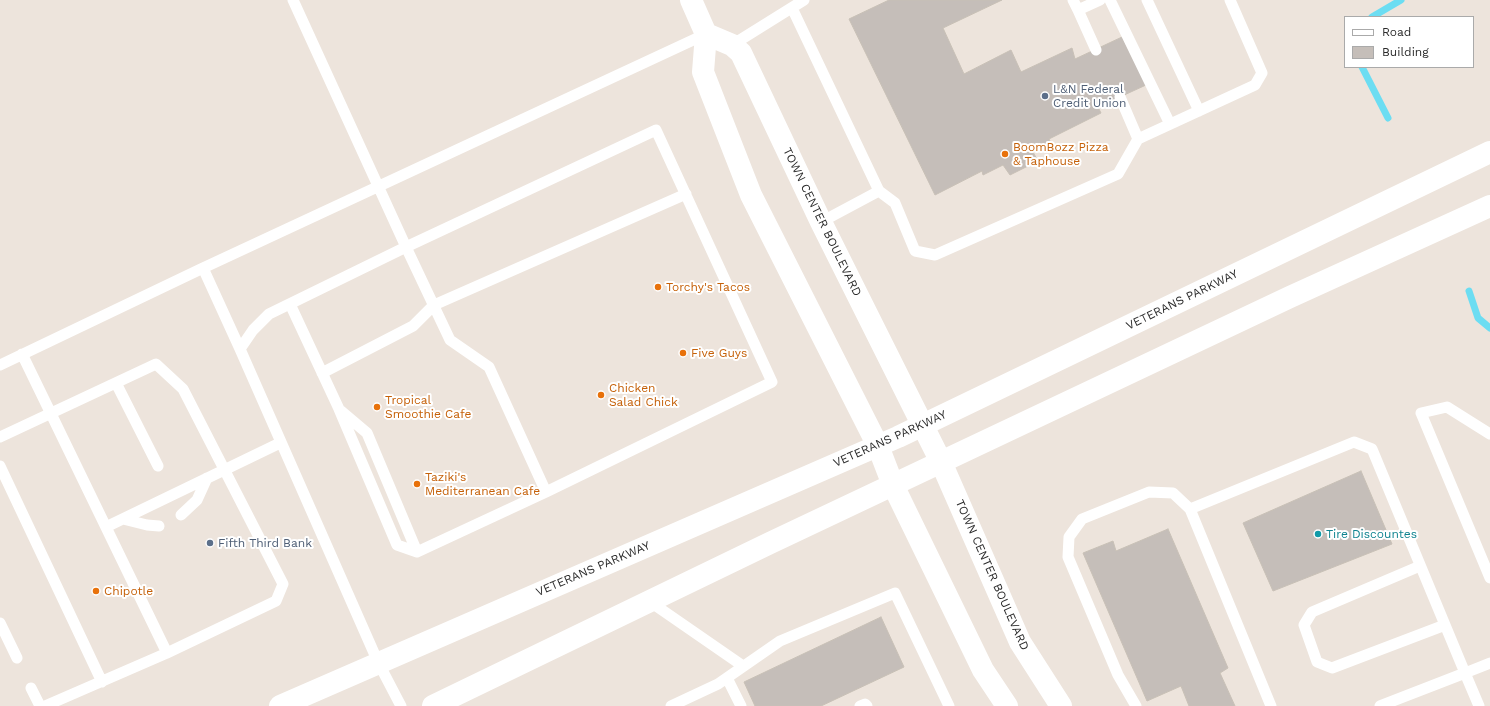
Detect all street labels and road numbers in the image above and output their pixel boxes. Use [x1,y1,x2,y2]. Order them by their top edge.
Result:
street label: TOWN CENTER BOULEVARD [780,145,864,299]
street label: VETERANS PARKWAY [1124,267,1240,333]
street label: VETERANS PARKWAY [831,408,949,470]
street label: TOWN CENTER BOULEVARD [952,497,1032,653]
street label: VETERANS PARKWAY [534,538,652,600]

